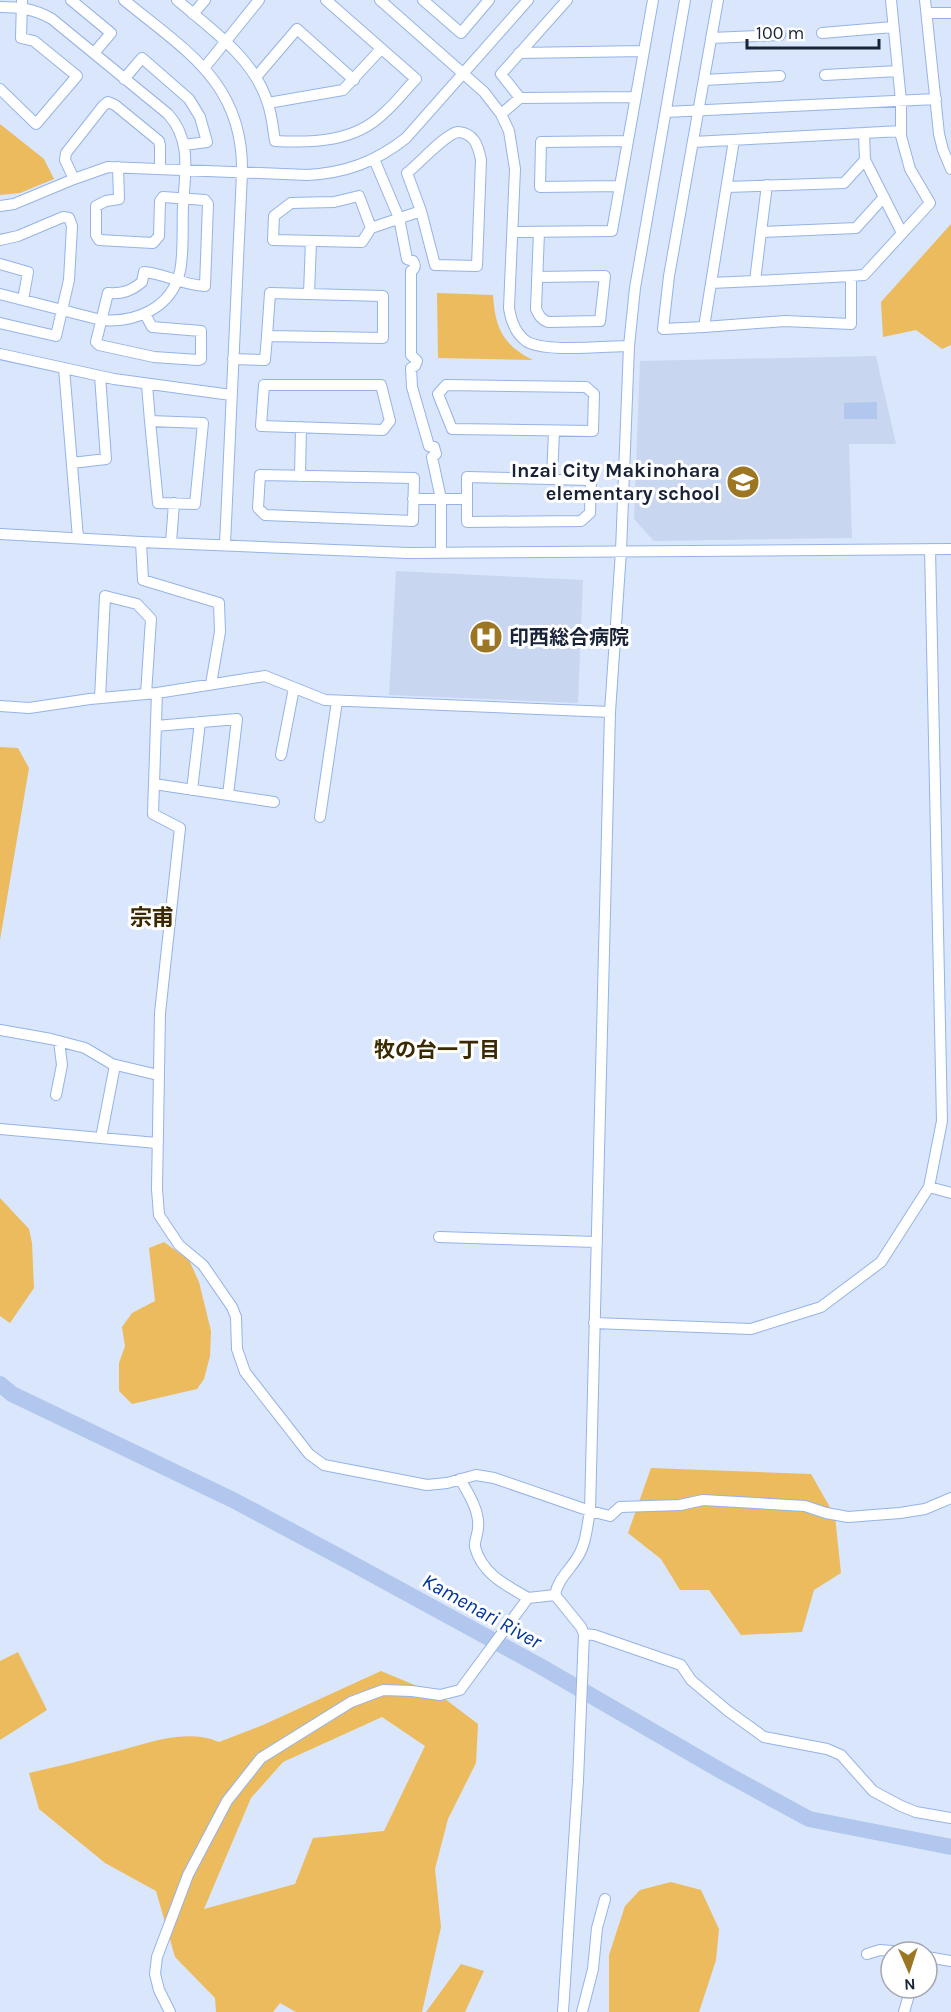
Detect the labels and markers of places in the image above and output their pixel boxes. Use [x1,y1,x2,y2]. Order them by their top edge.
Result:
place label: Inzai City Makinohara elementary school [511,459,720,505]
school or university icon: Inzai City Makinohara elementary school [725,464,761,500]
hospital icon: 印西総合病院 [468,619,504,655]
place label: 印西総合病院 [509,626,629,649]

